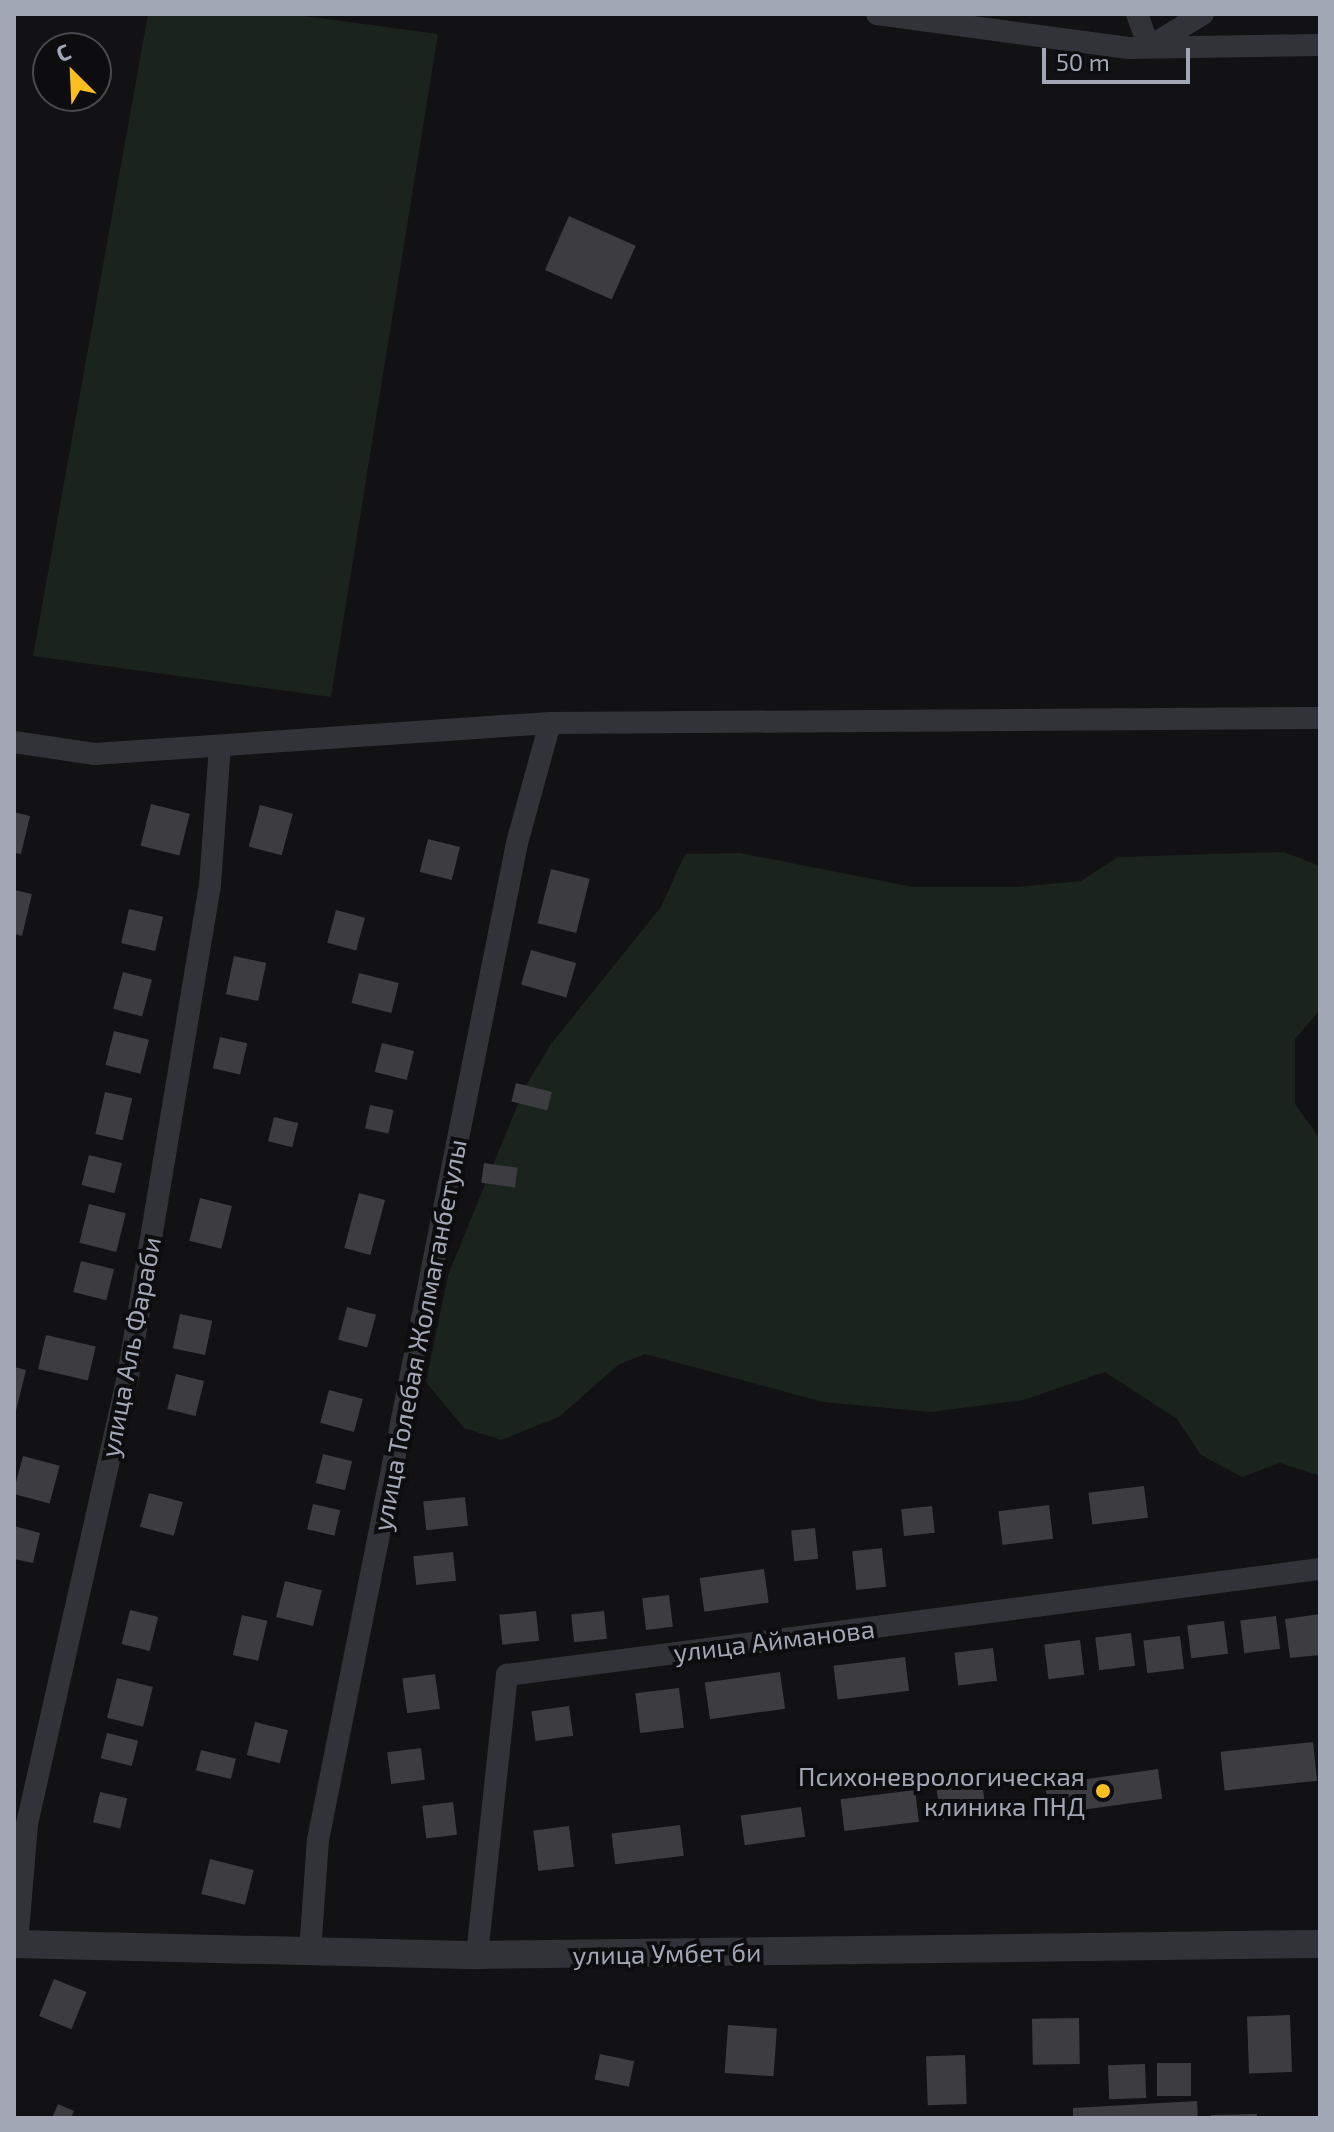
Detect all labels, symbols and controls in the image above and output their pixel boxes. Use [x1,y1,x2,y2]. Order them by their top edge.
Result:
north arrow [32,32,112,112]
scale bar [1046,32,1194,82]
text: С [52,37,74,66]
text: 50 m [1056,47,1110,76]
street label: улица Толебая Жолмаганбетулы [366,1136,472,1534]
street label: улица Аль Фараби [93,1234,167,1460]
street label: улица Айманова [672,1612,876,1668]
place label: Психоневрологическая клиника ПНД [798,1760,1085,1822]
marker: Психоневрологическая клиника ПНД [1092,1780,1114,1802]
street label: улица Умбет би [572,1936,762,1970]

